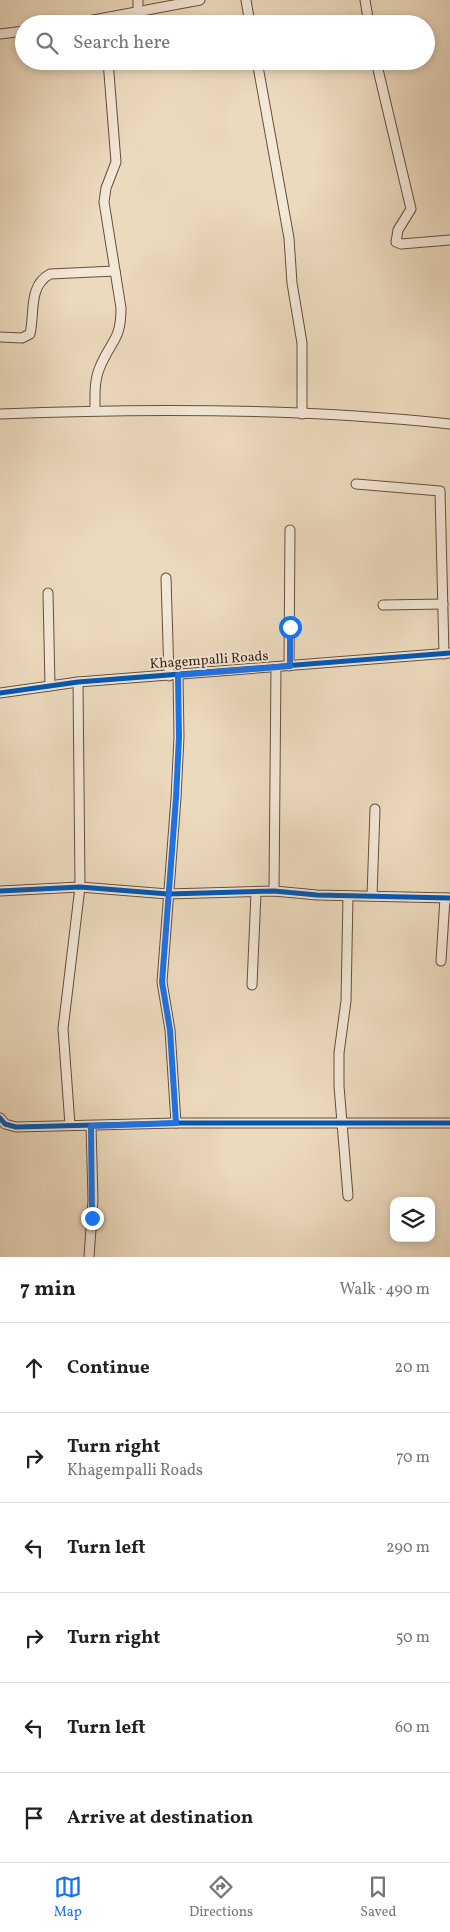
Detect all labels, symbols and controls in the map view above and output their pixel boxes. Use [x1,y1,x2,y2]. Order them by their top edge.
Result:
search box [15,15,435,70]
icon: search [33,29,61,57]
text: Search here [73,30,170,56]
route start [279,616,302,639]
street label: Khagempalli Roads [149,647,269,674]
map controls [390,1197,435,1242]
button: layers [390,1197,435,1242]
route end [81,1207,104,1230]
text: 7 min [20,1275,76,1304]
text: Walk · 490 m [339,1279,430,1301]
icon: ahead [20,1354,48,1382]
text: Continue [67,1355,150,1381]
text: 20 m [395,1357,430,1379]
text: Turn right [67,1434,160,1460]
icon: right [20,1444,48,1472]
text: 70 m [396,1447,430,1469]
text: Khagempalli Roads [67,1460,203,1482]
icon: left [20,1534,48,1562]
text: Turn left [67,1535,146,1561]
text: 290 m [386,1537,430,1559]
icon: right [20,1624,48,1652]
text: Turn right [67,1625,160,1651]
text: 50 m [396,1627,430,1649]
icon: left [20,1714,48,1742]
text: Turn left [67,1715,146,1741]
text: 60 m [395,1717,430,1739]
icon: arrive [20,1804,48,1832]
text: Arrive at destination [67,1805,253,1831]
tab: Map [54,1873,82,1922]
tab: Directions [189,1873,253,1922]
tab: Saved [360,1873,396,1922]

